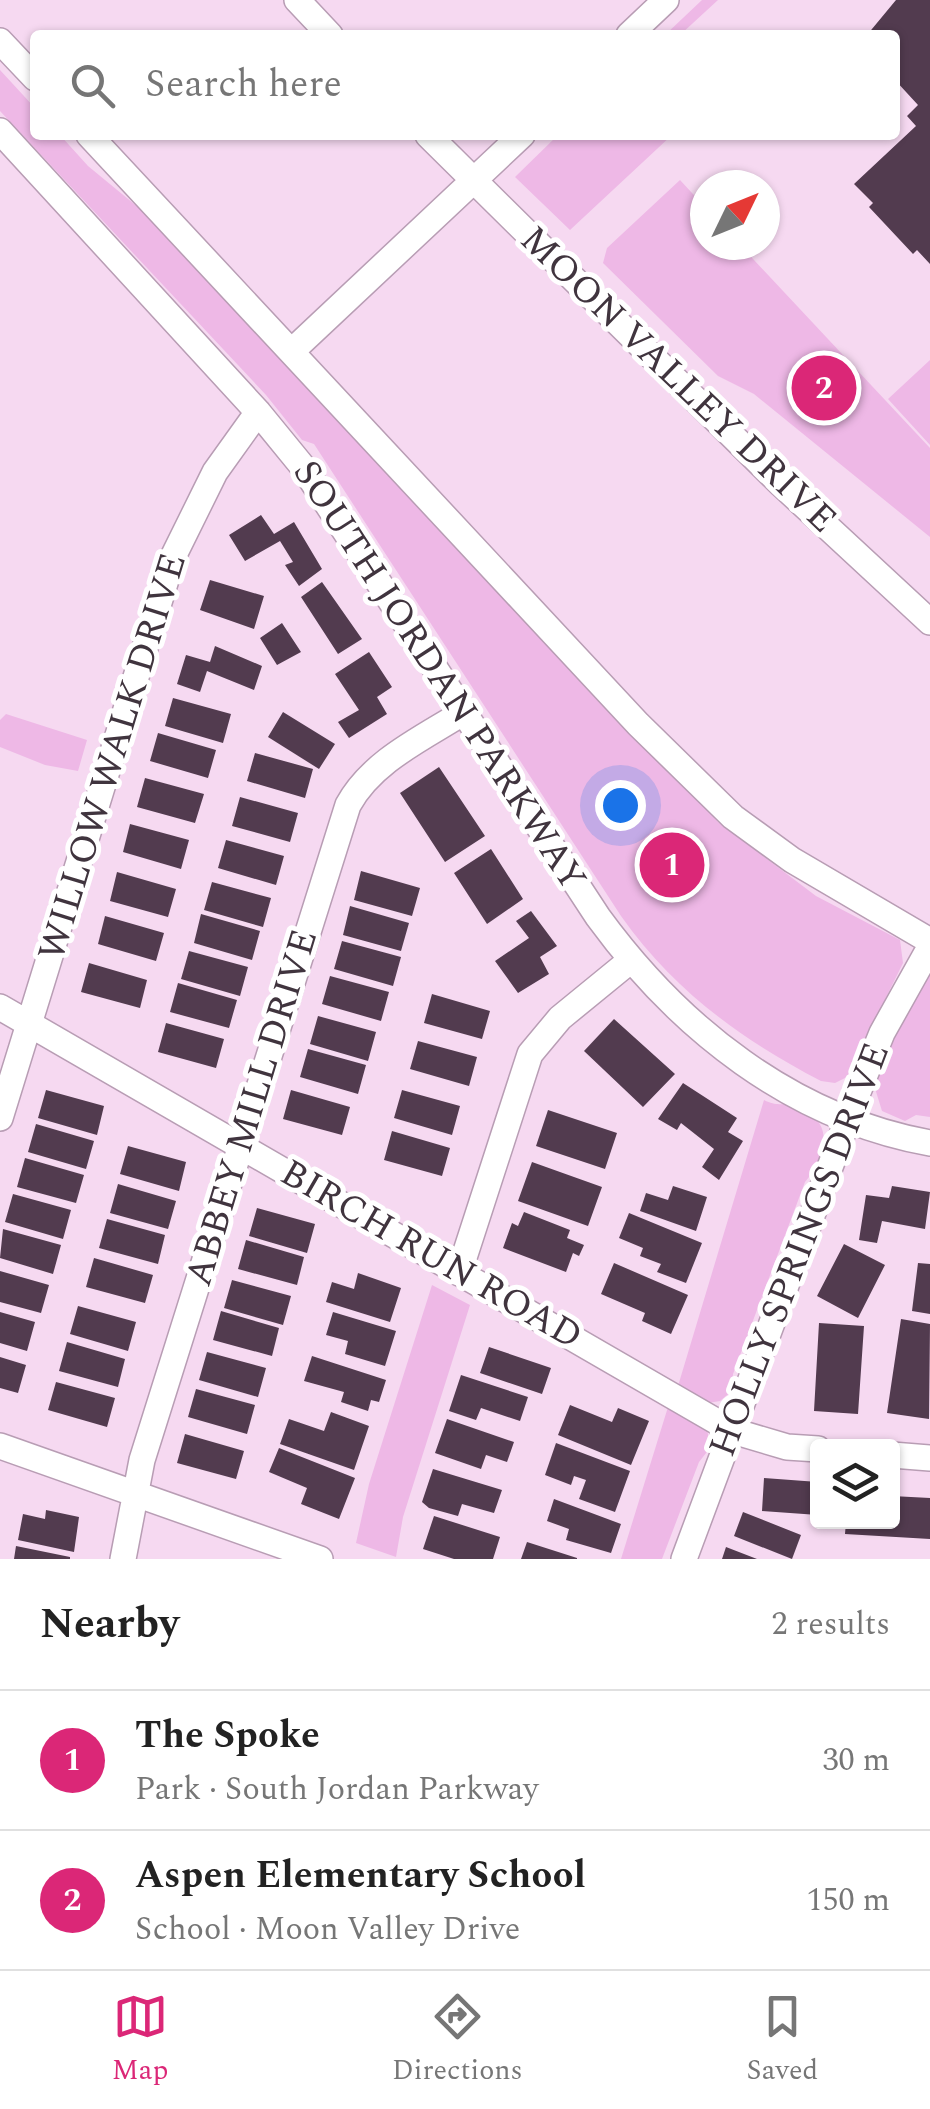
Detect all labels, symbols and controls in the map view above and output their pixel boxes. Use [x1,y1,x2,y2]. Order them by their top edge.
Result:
search box [30,30,900,140]
text: Search here [145,56,342,114]
icon: search [65,58,120,113]
north arrow [690,170,780,260]
street label: MOON VALLEY DRIVE [506,213,850,547]
pin: 2 [792,350,856,426]
street label: SOUTH JORDAN PARKWAY [277,449,601,903]
street label: WILLOW WALK DRIVE [23,546,203,968]
your location [595,780,646,831]
pin: 1 [640,828,704,902]
street label: ABBEY MILL DRIVE [170,922,334,1294]
street label: HOLLY SPRINGS DRIVE [694,1035,906,1465]
street label: BIRCH RUN ROAD [269,1145,593,1365]
map controls [810,1439,900,1529]
button: layers [810,1439,900,1529]
text: Nearby [40,1593,179,1656]
text: 2 results [771,1600,890,1649]
text: The Spoke [135,1707,320,1765]
text: 1 [64,1736,81,1785]
text: 30 m [822,1736,890,1785]
text: Park · South Jordan Parkway [135,1765,539,1814]
text: Aspen Elementary School [135,1847,586,1905]
text: 2 [64,1876,81,1925]
text: 150 m [806,1876,890,1925]
text: School · Moon Valley Drive [135,1905,520,1954]
tab: Map [112,1989,168,2092]
tab: Directions [392,1989,523,2092]
tab: Saved [746,1989,818,2092]

